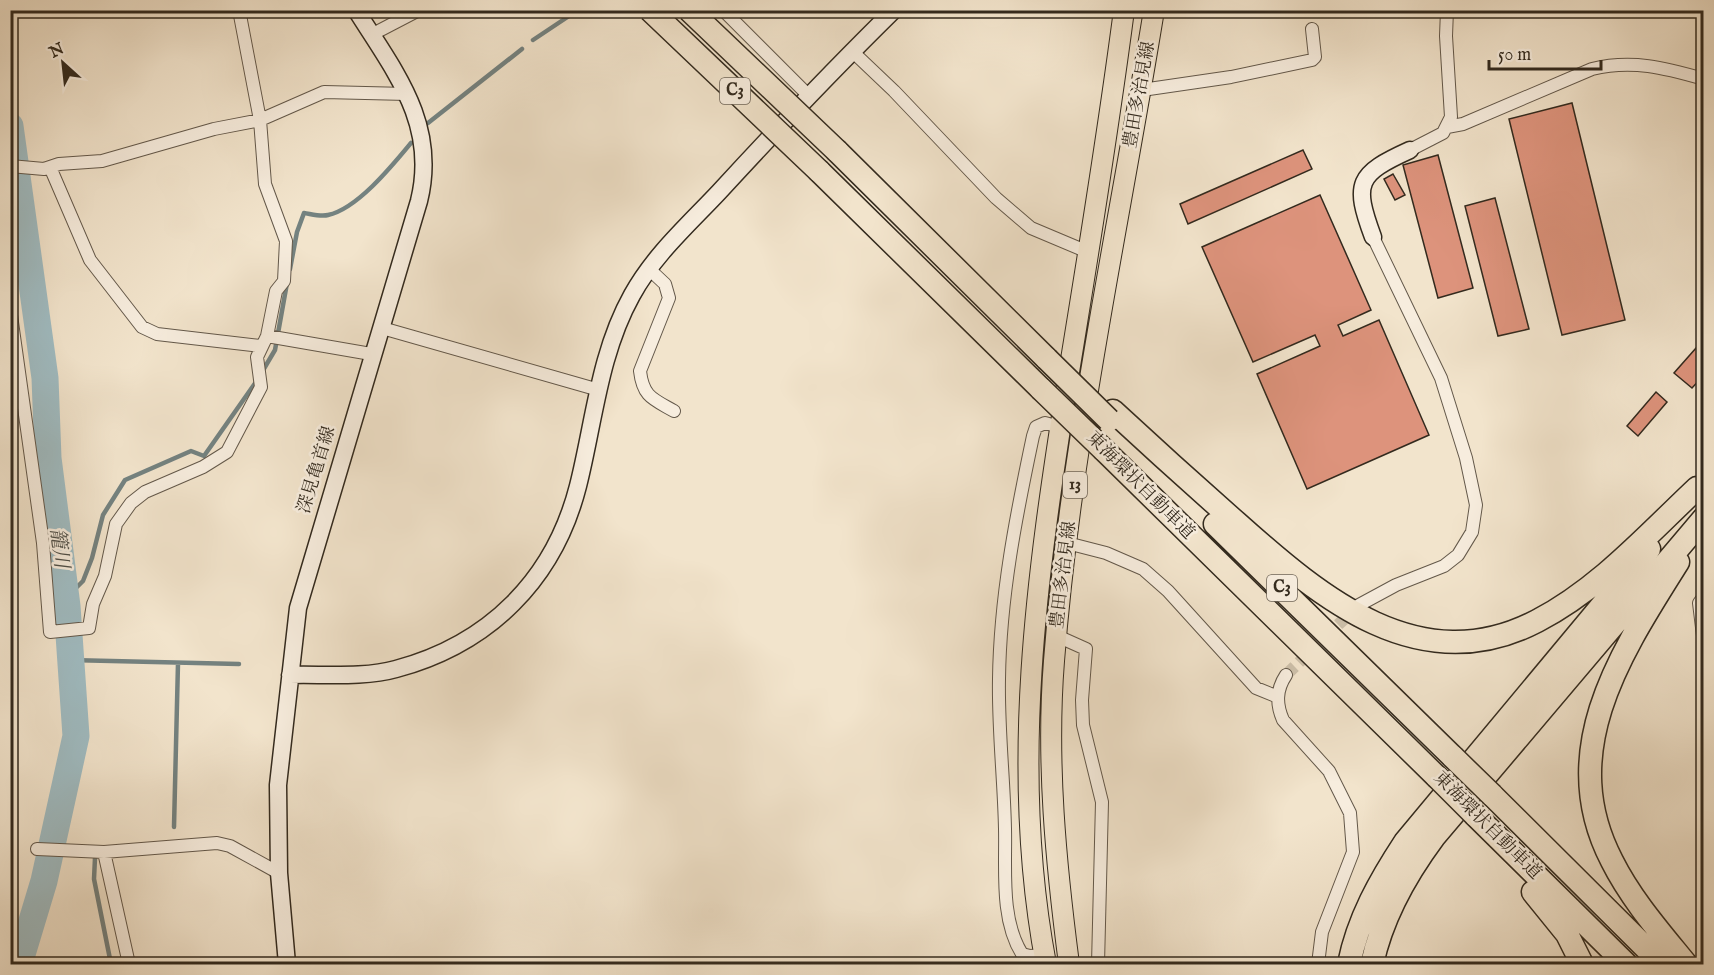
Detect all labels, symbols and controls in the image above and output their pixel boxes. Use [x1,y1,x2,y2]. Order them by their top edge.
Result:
north arrow [33,33,93,93]
scale bar [1489,33,1602,71]
text: N [45,39,68,64]
street label: 豊田多治見線 [1119,40,1161,150]
text: 50 m [1498,44,1531,67]
road number: C3 [720,78,750,104]
street label: 深見亀首線 [293,424,341,516]
street label: 東海環状自動車道 [1081,427,1199,545]
road number: 13 [1063,472,1087,498]
street label: 豊田多治見線 [1046,520,1082,630]
water label: 籠川 [44,527,74,571]
road number: C3 [1267,575,1297,601]
street label: 東海環状自動車道 [1428,767,1546,885]

